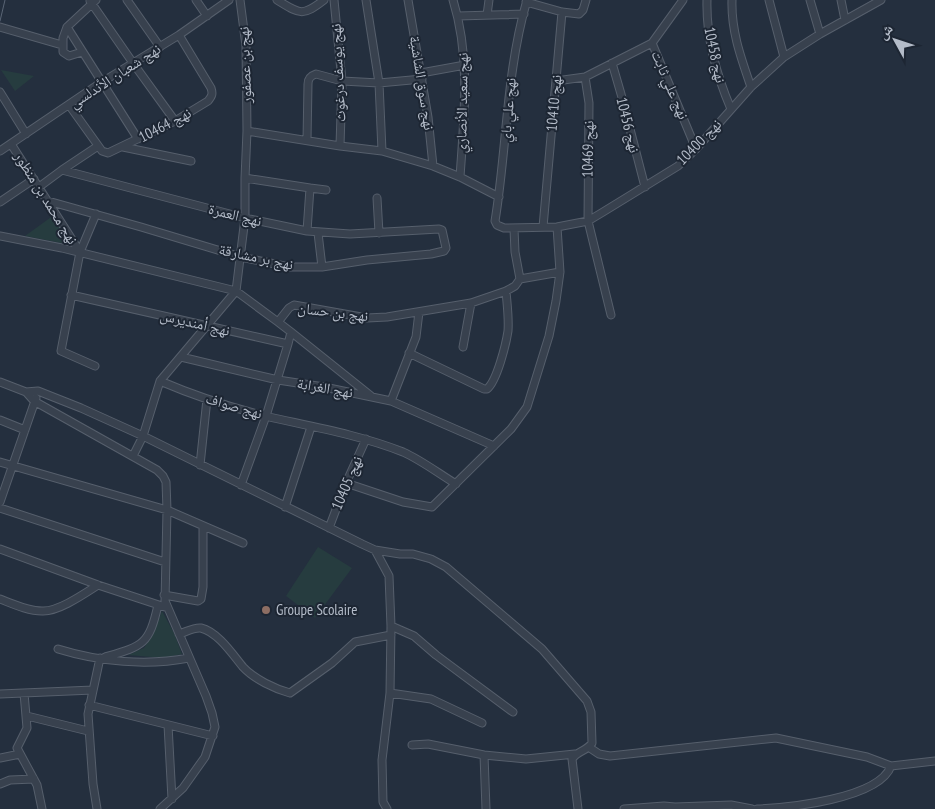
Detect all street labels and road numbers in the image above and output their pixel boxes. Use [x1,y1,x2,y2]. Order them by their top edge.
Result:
street label: نهج يوسف درغوث [325,23,351,123]
street label: نهج 10458 [699,25,731,85]
street label: نهج بن عصفور [234,26,256,105]
street label: نهج سوق الشاشية [405,34,439,132]
street label: نهج شعبان الأندلسي [65,39,166,115]
street label: نهج علي ثابت [645,47,693,123]
street label: نهج سعيد الأنصاري [451,52,475,154]
street label: نهج 10410 [542,74,566,132]
street label: نهج علي باي [495,77,523,143]
street label: نهج 10456 [611,95,645,155]
street label: نهج 10464 [135,103,195,147]
street label: نهج 10400 [672,115,726,169]
street label: نهج 10469 [578,120,598,178]
street label: نهج محمد بن منظور [9,147,83,248]
street label: نهج العمرة [206,199,264,231]
street label: نهج بر مشارقة [217,239,295,275]
street label: نهج بن حسان [296,298,370,326]
street label: نهج أمنديرس [158,305,232,341]
street label: نهج الغرابة [295,373,355,403]
street label: نهج صواف [203,388,265,424]
street label: نهج 10405 [327,453,367,513]

